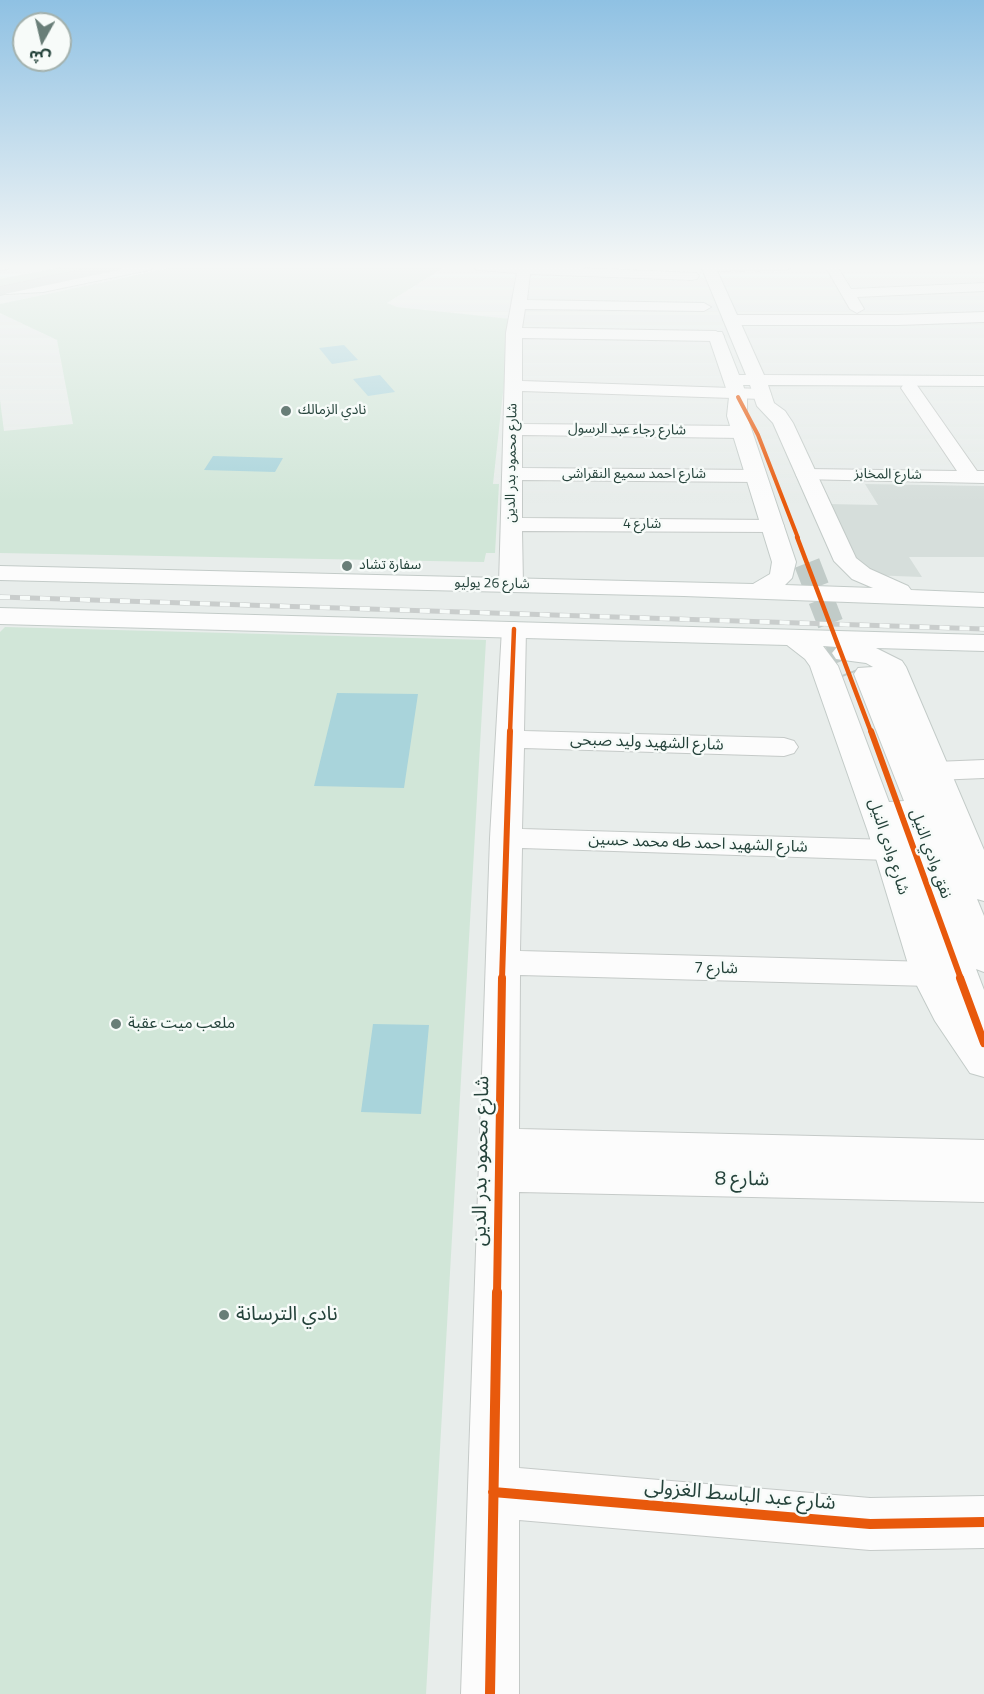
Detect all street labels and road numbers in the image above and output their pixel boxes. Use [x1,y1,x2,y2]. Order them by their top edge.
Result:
street label: شارع محمود بدر الدين [503,403,521,523]
street label: شارع رجاء عبد الرسول [568,421,686,439]
street label: شارع المخابز [854,466,922,484]
street label: شارع احمد سميع النقراشى [562,467,706,483]
street label: شارع 4 [623,517,661,533]
street label: شارع 26 يوليو [454,575,530,593]
street label: شارع الشهيد وليد صبحى [570,731,724,755]
street label: شارع وادى النيل [863,796,913,898]
street label: نفق وادي النيل [905,807,955,901]
street label: شارع الشهيد احمد طه محمد حسين [588,831,808,857]
street label: شارع 7 [694,959,738,979]
street label: شارع محمود بدر الدين [469,1076,495,1246]
street label: شارع 8 [715,1168,769,1192]
street label: شارع عبد الباسط الغزولى [643,1476,837,1516]

